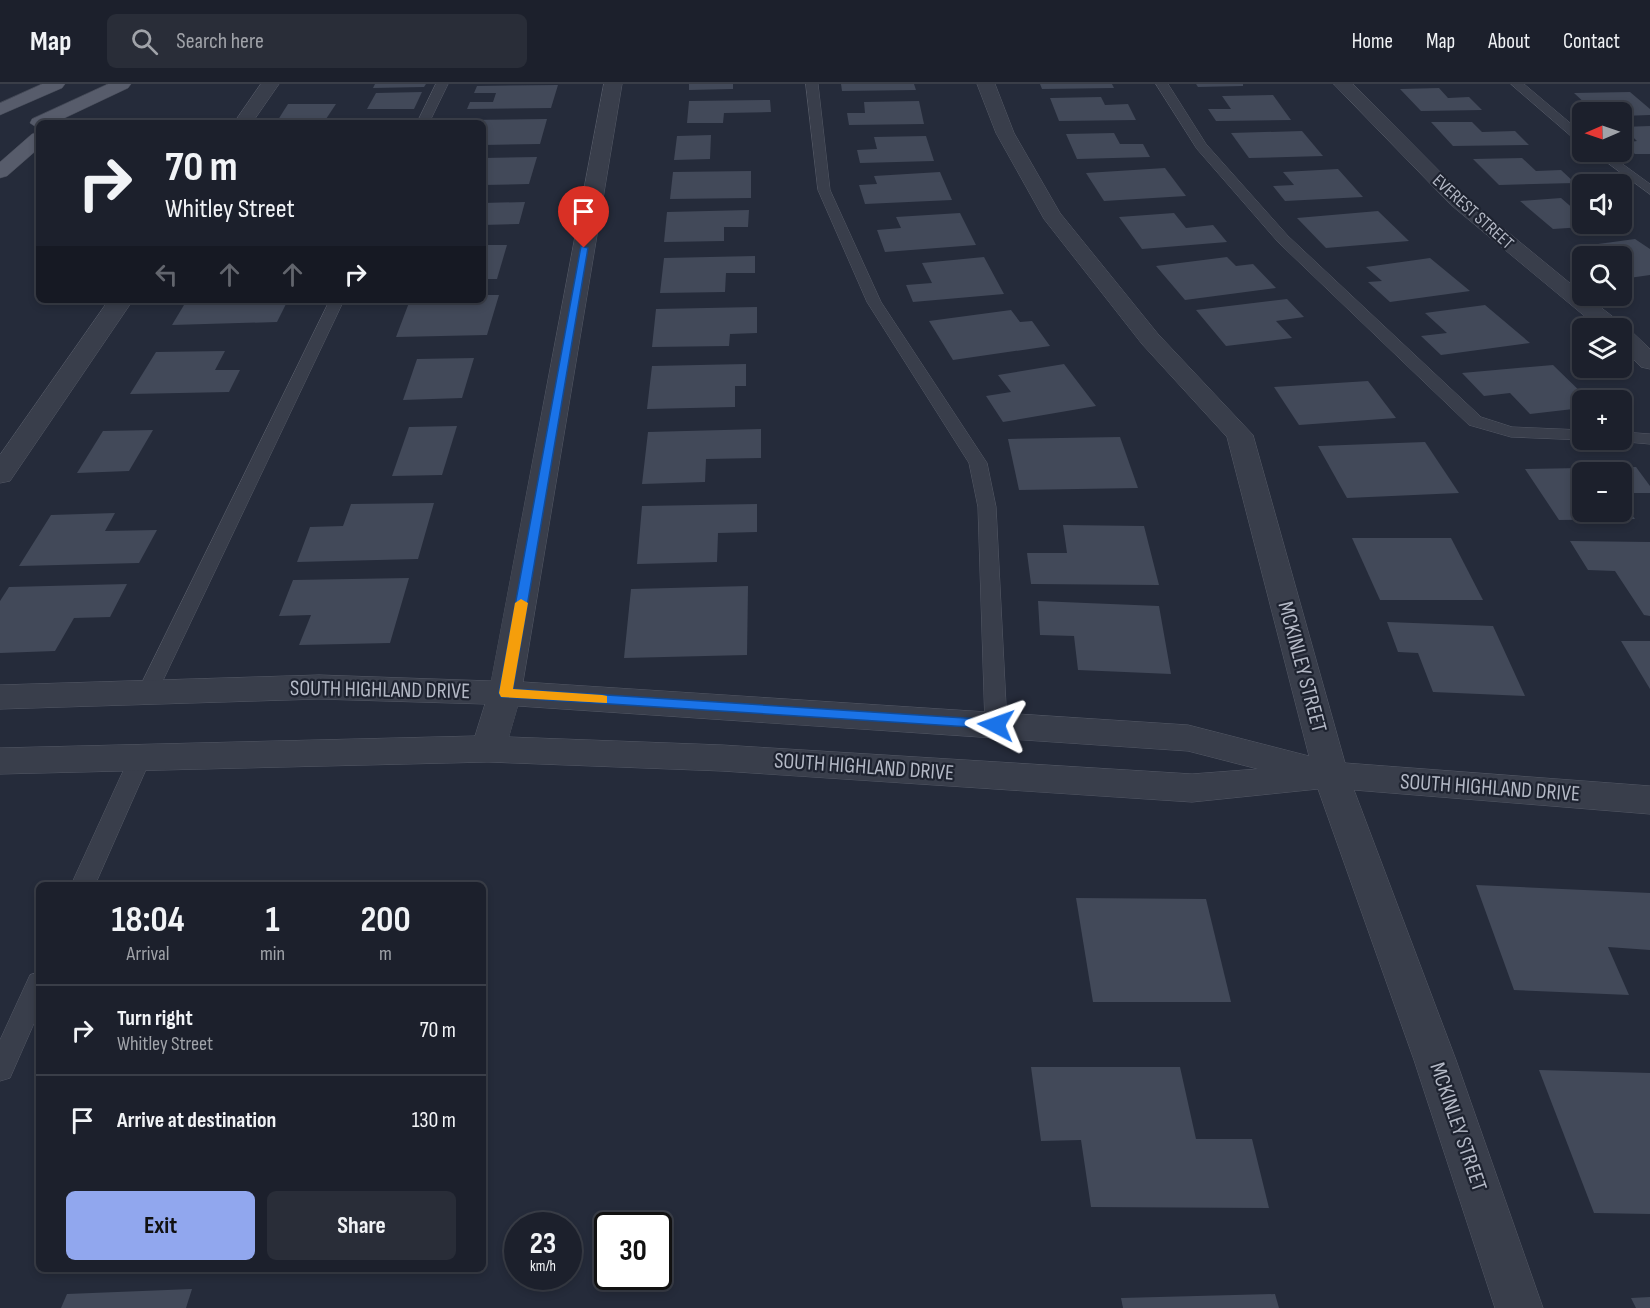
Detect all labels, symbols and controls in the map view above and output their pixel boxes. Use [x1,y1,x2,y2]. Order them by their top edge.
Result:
search box [107,14,527,68]
text: Map [30,25,71,58]
icon: search [128,25,161,58]
text: Search here [176,28,264,55]
text: Home [1352,29,1393,54]
text: Map [1426,29,1455,54]
text: About [1488,29,1530,54]
text: Contact [1563,29,1620,54]
north arrow [1572,102,1632,162]
map controls [1572,102,1632,522]
text: 70 m [165,142,238,193]
icon: right [66,144,144,222]
street label: EVEREST STREET [1428,170,1518,254]
button: sound [1572,174,1632,234]
pin [558,186,609,248]
text: Whitley Street [165,193,295,225]
icon: arrive [567,195,600,228]
button: search [1572,246,1632,306]
icon: left [150,258,183,291]
icon: ahead [213,258,246,291]
icon: ahead [276,258,309,291]
icon: right [339,258,372,291]
button: layers [1572,318,1632,378]
button: + [1572,390,1632,450]
button: − [1572,462,1632,522]
street label: MCKINLEY STREET [1272,599,1332,736]
street label: SOUTH HIGHLAND DRIVE [290,675,470,705]
position arrow [964,693,1028,757]
street label: SOUTH HIGHLAND DRIVE [773,747,955,787]
street label: SOUTH HIGHLAND DRIVE [1399,768,1581,808]
text: 18:04 [111,899,184,942]
text: 1 [265,899,280,942]
text: 200 [361,899,411,942]
text: Arrival [126,942,169,966]
text: min [260,942,285,966]
text: m [379,942,392,966]
text: Turn right [117,1005,193,1032]
icon: right [66,1014,99,1047]
text: 70 m [420,1017,456,1044]
text: Whitley Street [117,1032,213,1056]
street label: MCKINLEY STREET [1423,1059,1493,1195]
icon: arrive [66,1104,99,1137]
text: Arrive at destination [117,1107,276,1134]
text: 130 m [412,1107,456,1134]
button: Exit [66,1191,255,1260]
button: Share [267,1191,456,1260]
speed limit sign: 30 [594,1212,672,1290]
text: 23 [530,1226,556,1262]
text: km/h [530,1257,556,1276]

